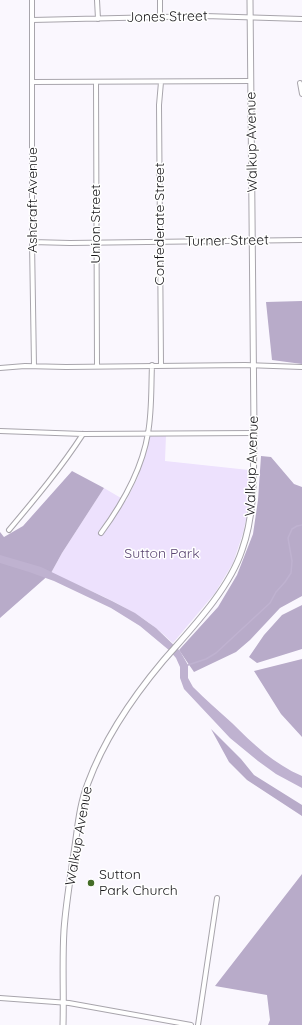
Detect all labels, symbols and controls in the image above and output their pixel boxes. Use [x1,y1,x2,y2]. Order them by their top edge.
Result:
street label: Jones Street [126,8,208,26]
street label: Walkup Avenue [243,92,261,192]
street label: Ashcraft Avenue [25,147,41,253]
street label: Confederate Street [152,163,168,285]
street label: Union Street [88,184,104,264]
street label: Turner Street [185,232,269,250]
street label: Walkup Avenue [242,415,262,517]
park label: Sutton Park [124,546,200,562]
street label: Walkup Avenue [62,785,96,887]
place label: Sutton Park Church [99,867,178,900]
marker: Sutton Park Church [86,878,96,888]

